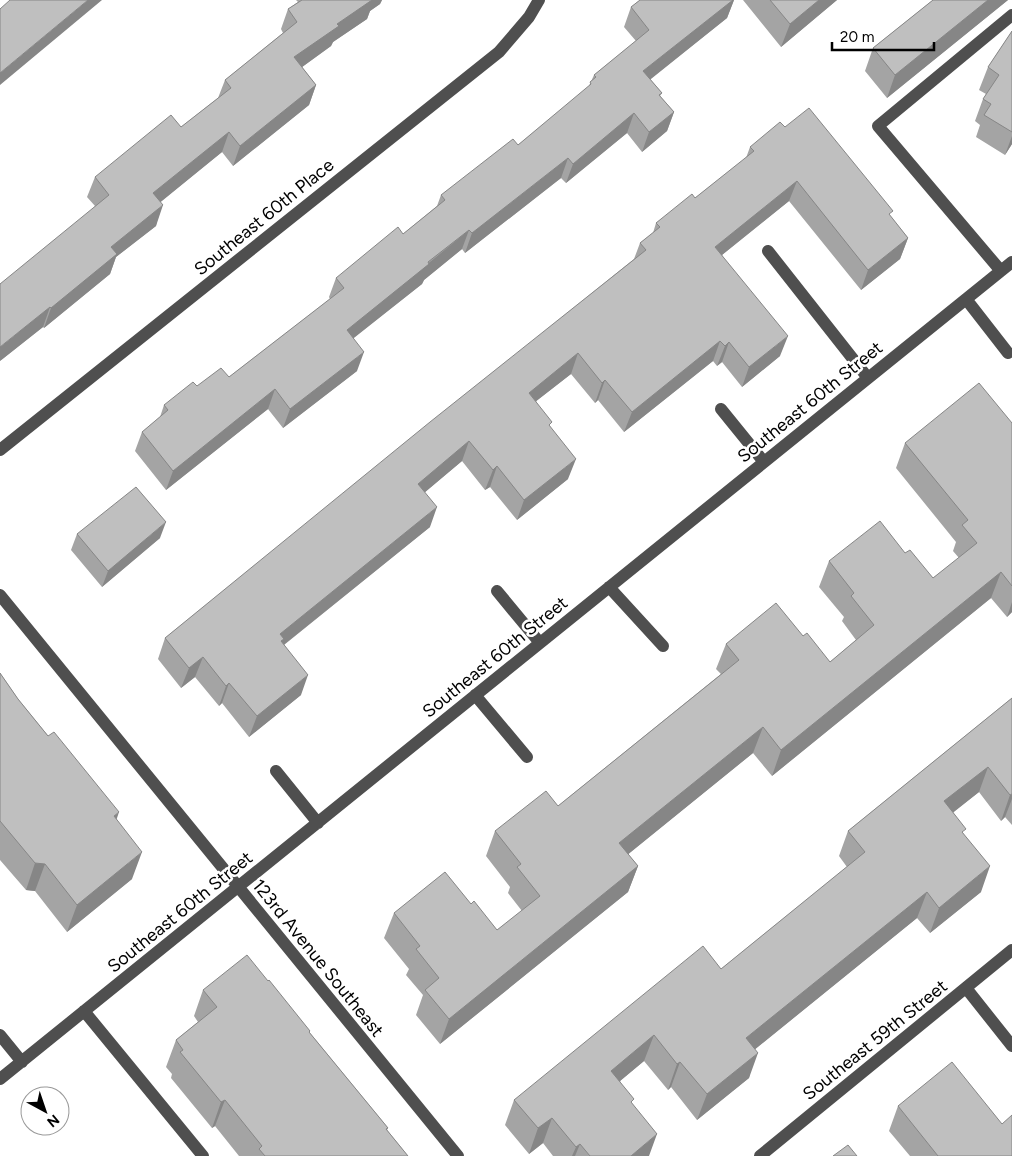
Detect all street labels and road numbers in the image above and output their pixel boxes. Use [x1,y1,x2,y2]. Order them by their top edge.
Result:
street label: Southeast 60th Place [190,154,338,280]
street label: Southeast 60th Street [733,337,887,467]
street label: Southeast 60th Street [418,592,572,722]
street label: Southeast 60th Street [103,847,257,977]
street label: 123rd Avenue Southeast [248,875,388,1041]
street label: Southeast 59th Street [798,975,952,1105]

